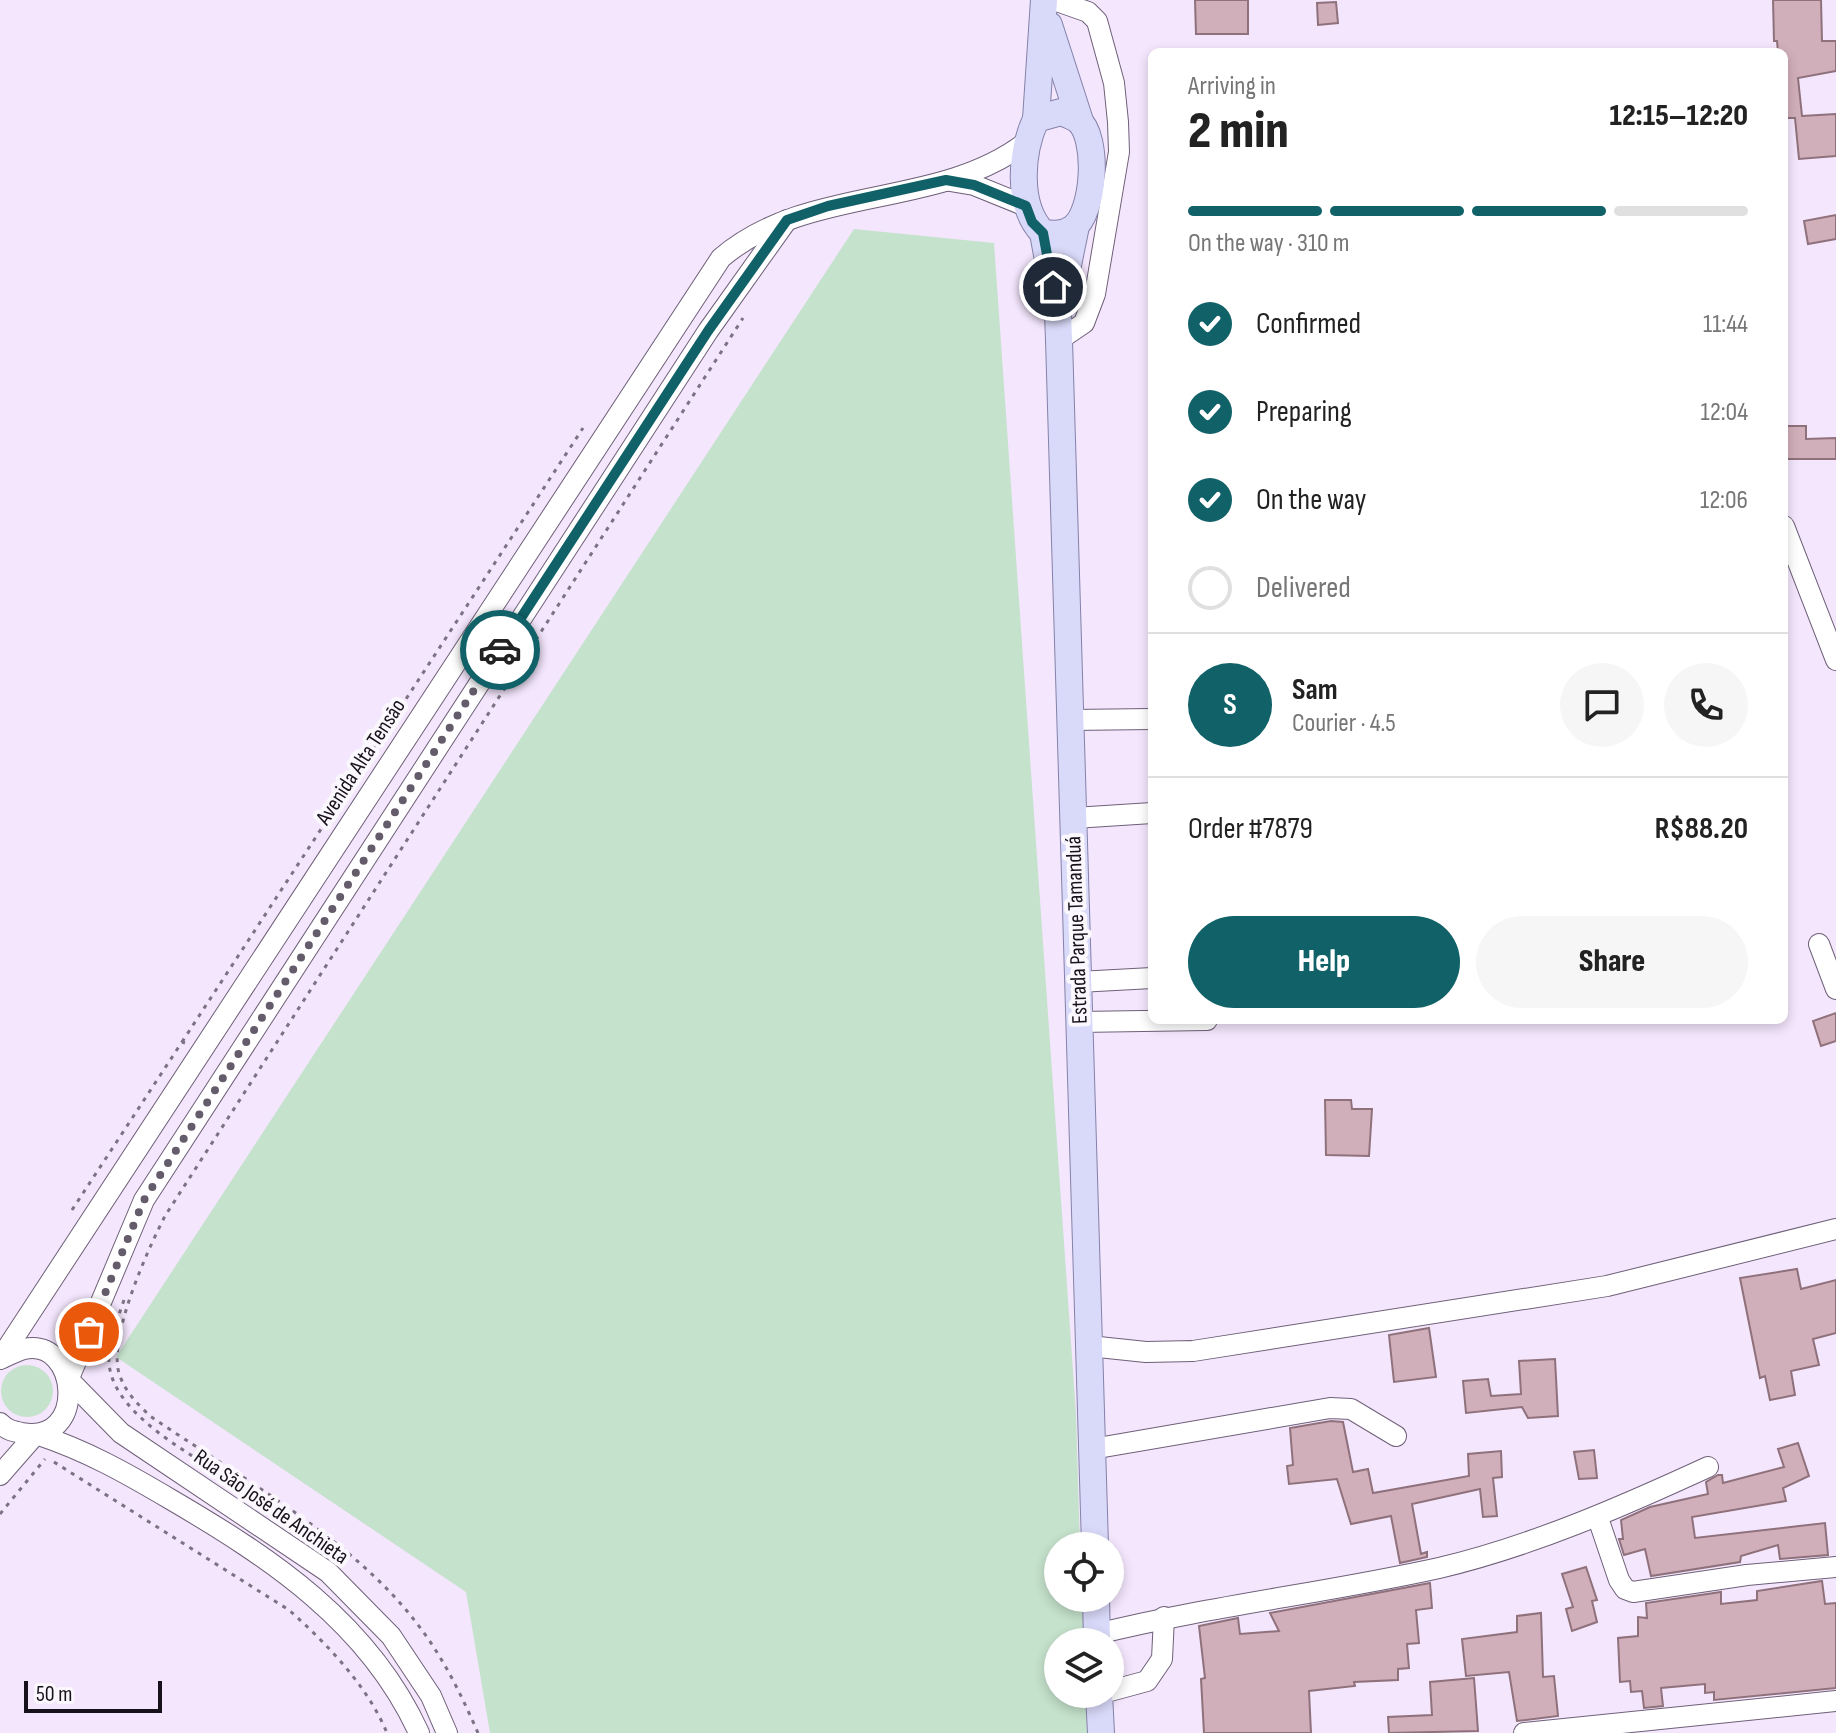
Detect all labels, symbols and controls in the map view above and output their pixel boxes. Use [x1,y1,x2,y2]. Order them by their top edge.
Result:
text: Arriving in [1188,71,1276,102]
text: 12:15–12:20 [1609,98,1748,134]
text: 2 min [1188,100,1289,163]
text: On the way · 310 m [1188,228,1350,259]
pin [1019,253,1087,321]
icon: home [1031,265,1075,309]
icon: check [1188,302,1232,346]
text: Confirmed [1256,306,1361,342]
text: 11:44 [1703,309,1748,340]
icon: check [1188,390,1232,434]
text: Preparing [1256,394,1352,430]
text: 12:04 [1701,397,1748,428]
icon: check [1188,478,1232,522]
text: On the way [1256,482,1366,518]
text: 12:06 [1700,485,1748,516]
text: Delivered [1256,570,1351,606]
courier [460,610,540,690]
icon: car [478,628,522,672]
button: chat [1560,663,1644,747]
button: phone [1664,663,1748,747]
text: Sam [1292,672,1338,708]
text: S [1223,687,1237,723]
street label: Avenida Alta Tensāo [310,694,412,831]
text: Courier · 4.5 [1292,708,1396,739]
text: Order #7879 [1188,811,1313,847]
text: R$88.20 [1655,811,1748,847]
street label: Estrada Parque Tamanduá [1060,836,1094,1024]
button: Help [1188,916,1460,1008]
button: Share [1476,916,1748,1008]
pin [55,1298,123,1366]
icon: bag [67,1310,111,1354]
street label: Rua São José de Anchieta [188,1444,354,1570]
map controls [1044,1532,1124,1708]
button: locate [1044,1532,1124,1612]
button: layers [1044,1628,1124,1708]
scale bar [24,1677,162,1713]
text: 50 m [36,1681,72,1708]

